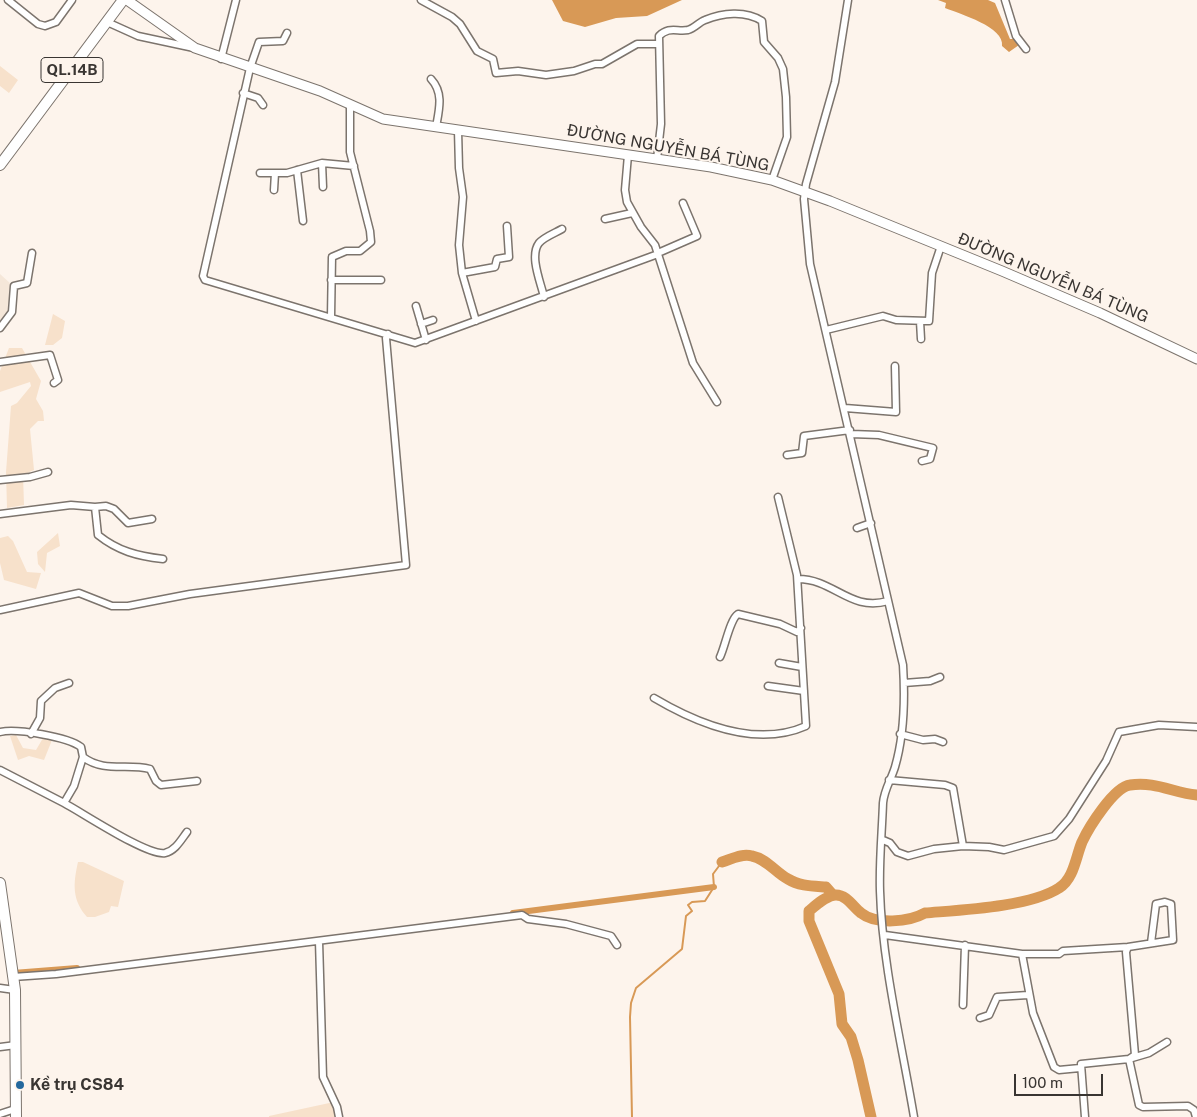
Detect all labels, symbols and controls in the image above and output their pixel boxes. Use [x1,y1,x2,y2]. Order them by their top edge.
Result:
road number: QL.14B [41,58,103,82]
street label: ĐƯỜNG NGUYỄN BÁ TÙNG [565,121,771,175]
street label: ĐƯỜNG NGUYỄN BÁ TÙNG [955,229,1151,327]
scale bar [1017,1064,1106,1096]
text: 100 m [1022,1074,1063,1091]
place label: Kề trụ CS84 [30,1075,124,1095]
marker: Kề trụ CS84 [14,1079,26,1091]

